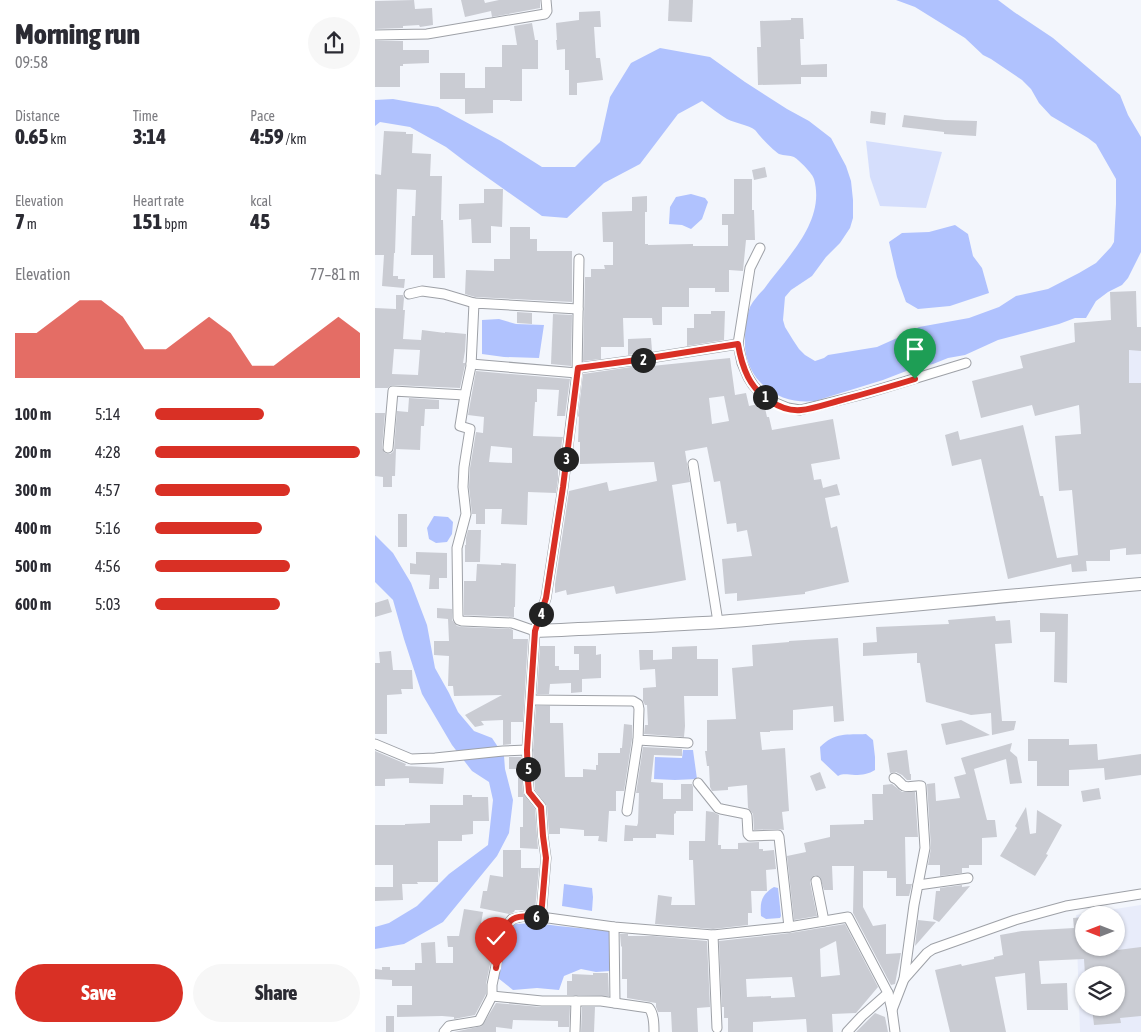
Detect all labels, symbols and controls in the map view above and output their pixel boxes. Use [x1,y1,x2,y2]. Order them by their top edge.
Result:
button: share [308,17,360,69]
text: Morning run [15,18,140,50]
text: 09:58 [15,53,48,71]
text: Distance [15,108,60,124]
text: Time [133,108,158,124]
text: Pace [250,108,275,124]
text: 0.65 [15,124,48,148]
text: 3:14 [133,124,166,148]
text: 4:59 [250,124,284,148]
text: km [48,131,67,147]
text: /km [284,131,307,147]
text: Elevation [15,193,64,209]
text: Heart rate [133,193,184,209]
text: kcal [250,193,272,209]
text: 7 [15,209,25,233]
text: 151 [133,209,162,233]
text: 45 [250,209,270,233]
text: m [25,216,37,232]
text: bpm [162,216,188,232]
text: Elevation [15,265,70,283]
text: 77–81 m [310,265,360,283]
pin [894,328,936,379]
icon: arrive [901,335,929,363]
pin: 2 [631,348,655,372]
text: 2 [640,352,647,368]
pin: 1 [753,384,777,410]
text: 1 [762,389,769,405]
text: 100 m [15,405,51,423]
text: 5:14 [95,405,120,423]
text: 200 m [15,443,51,461]
text: 4:28 [95,443,120,461]
pin: 3 [553,446,579,472]
text: 3 [563,451,570,467]
text: 300 m [15,481,51,499]
text: 4:57 [95,481,120,499]
text: 400 m [15,519,51,537]
text: 5:16 [95,519,120,537]
text: 500 m [15,557,51,575]
text: 4:56 [95,557,120,575]
text: 600 m [15,595,51,613]
text: 5:03 [95,595,121,613]
pin: 4 [529,602,553,626]
text: 4 [538,606,545,622]
pin: 5 [515,756,541,782]
text: 5 [525,761,532,777]
pin: 6 [523,904,549,930]
north arrow [1075,906,1125,956]
map controls [1075,906,1125,1016]
text: 6 [533,909,540,925]
pin [475,917,517,968]
icon: check [482,924,510,952]
button: Save [15,964,183,1022]
button: Share [193,964,360,1022]
button: layers [1075,966,1125,1016]

